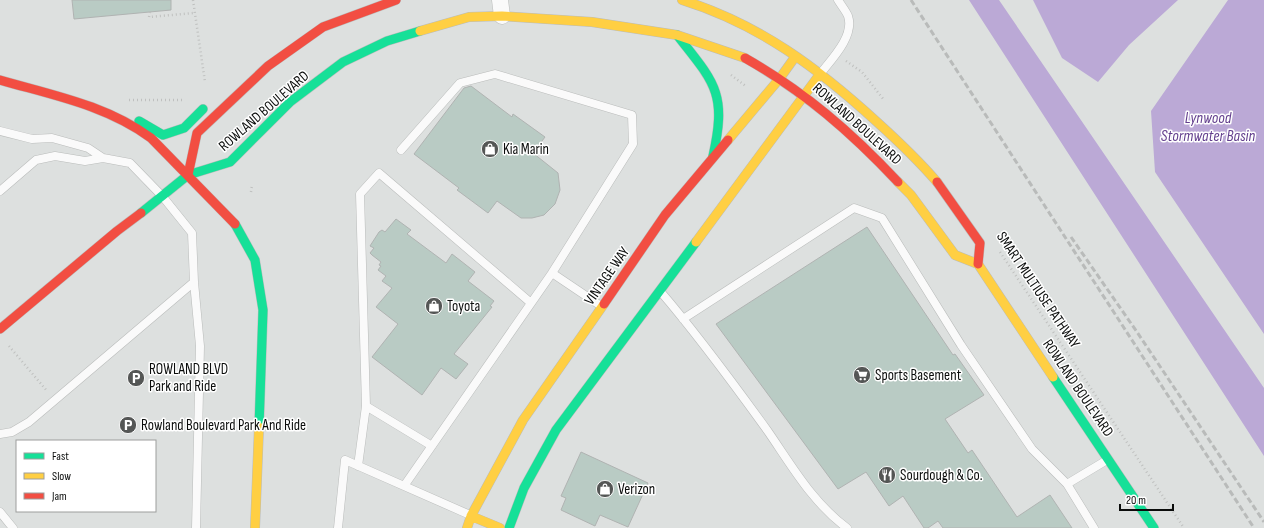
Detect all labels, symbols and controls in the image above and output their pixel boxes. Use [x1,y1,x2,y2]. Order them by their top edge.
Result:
street label: ROWLAND BOULEVARD [215,67,313,155]
street label: ROWLAND BOULEVARD [808,79,906,169]
water label: Lynwood Stormwater Basin [1161,109,1255,146]
shop icon: Kia Marin [480,139,500,159]
place label: Kia Marin [503,140,549,159]
street label: SMART MULTIUSE PATHWAY [992,228,1084,352]
street label: VINTAGE WAY [580,243,634,309]
shop icon: Toyota [424,296,444,316]
place label: Toyota [447,297,481,316]
street label: ROWLAND BOULEVARD [1038,336,1118,440]
place label: ROWLAND BLVD Park and Ride [149,360,228,396]
supermarket icon: Sports Basement [852,365,872,385]
place label: Sports Basement [875,366,962,385]
parking icon: ROWLAND BLVD Park and Ride [126,368,146,388]
parking icon: Rowland Boulevard Park And Ride [118,415,138,435]
place label: Rowland Boulevard Park And Ride [141,416,306,435]
legend [16,440,156,512]
text: Fast [52,449,69,464]
restaurant icon: Sourdough & Co. [877,465,897,485]
place label: Sourdough & Co. [900,466,983,485]
text: Slow [52,469,71,484]
shop icon: Verizon [595,479,615,499]
place label: Verizon [618,480,655,499]
scale bar [1120,486,1173,512]
text: Jam [51,489,67,504]
text: 20 m [1126,493,1146,508]

